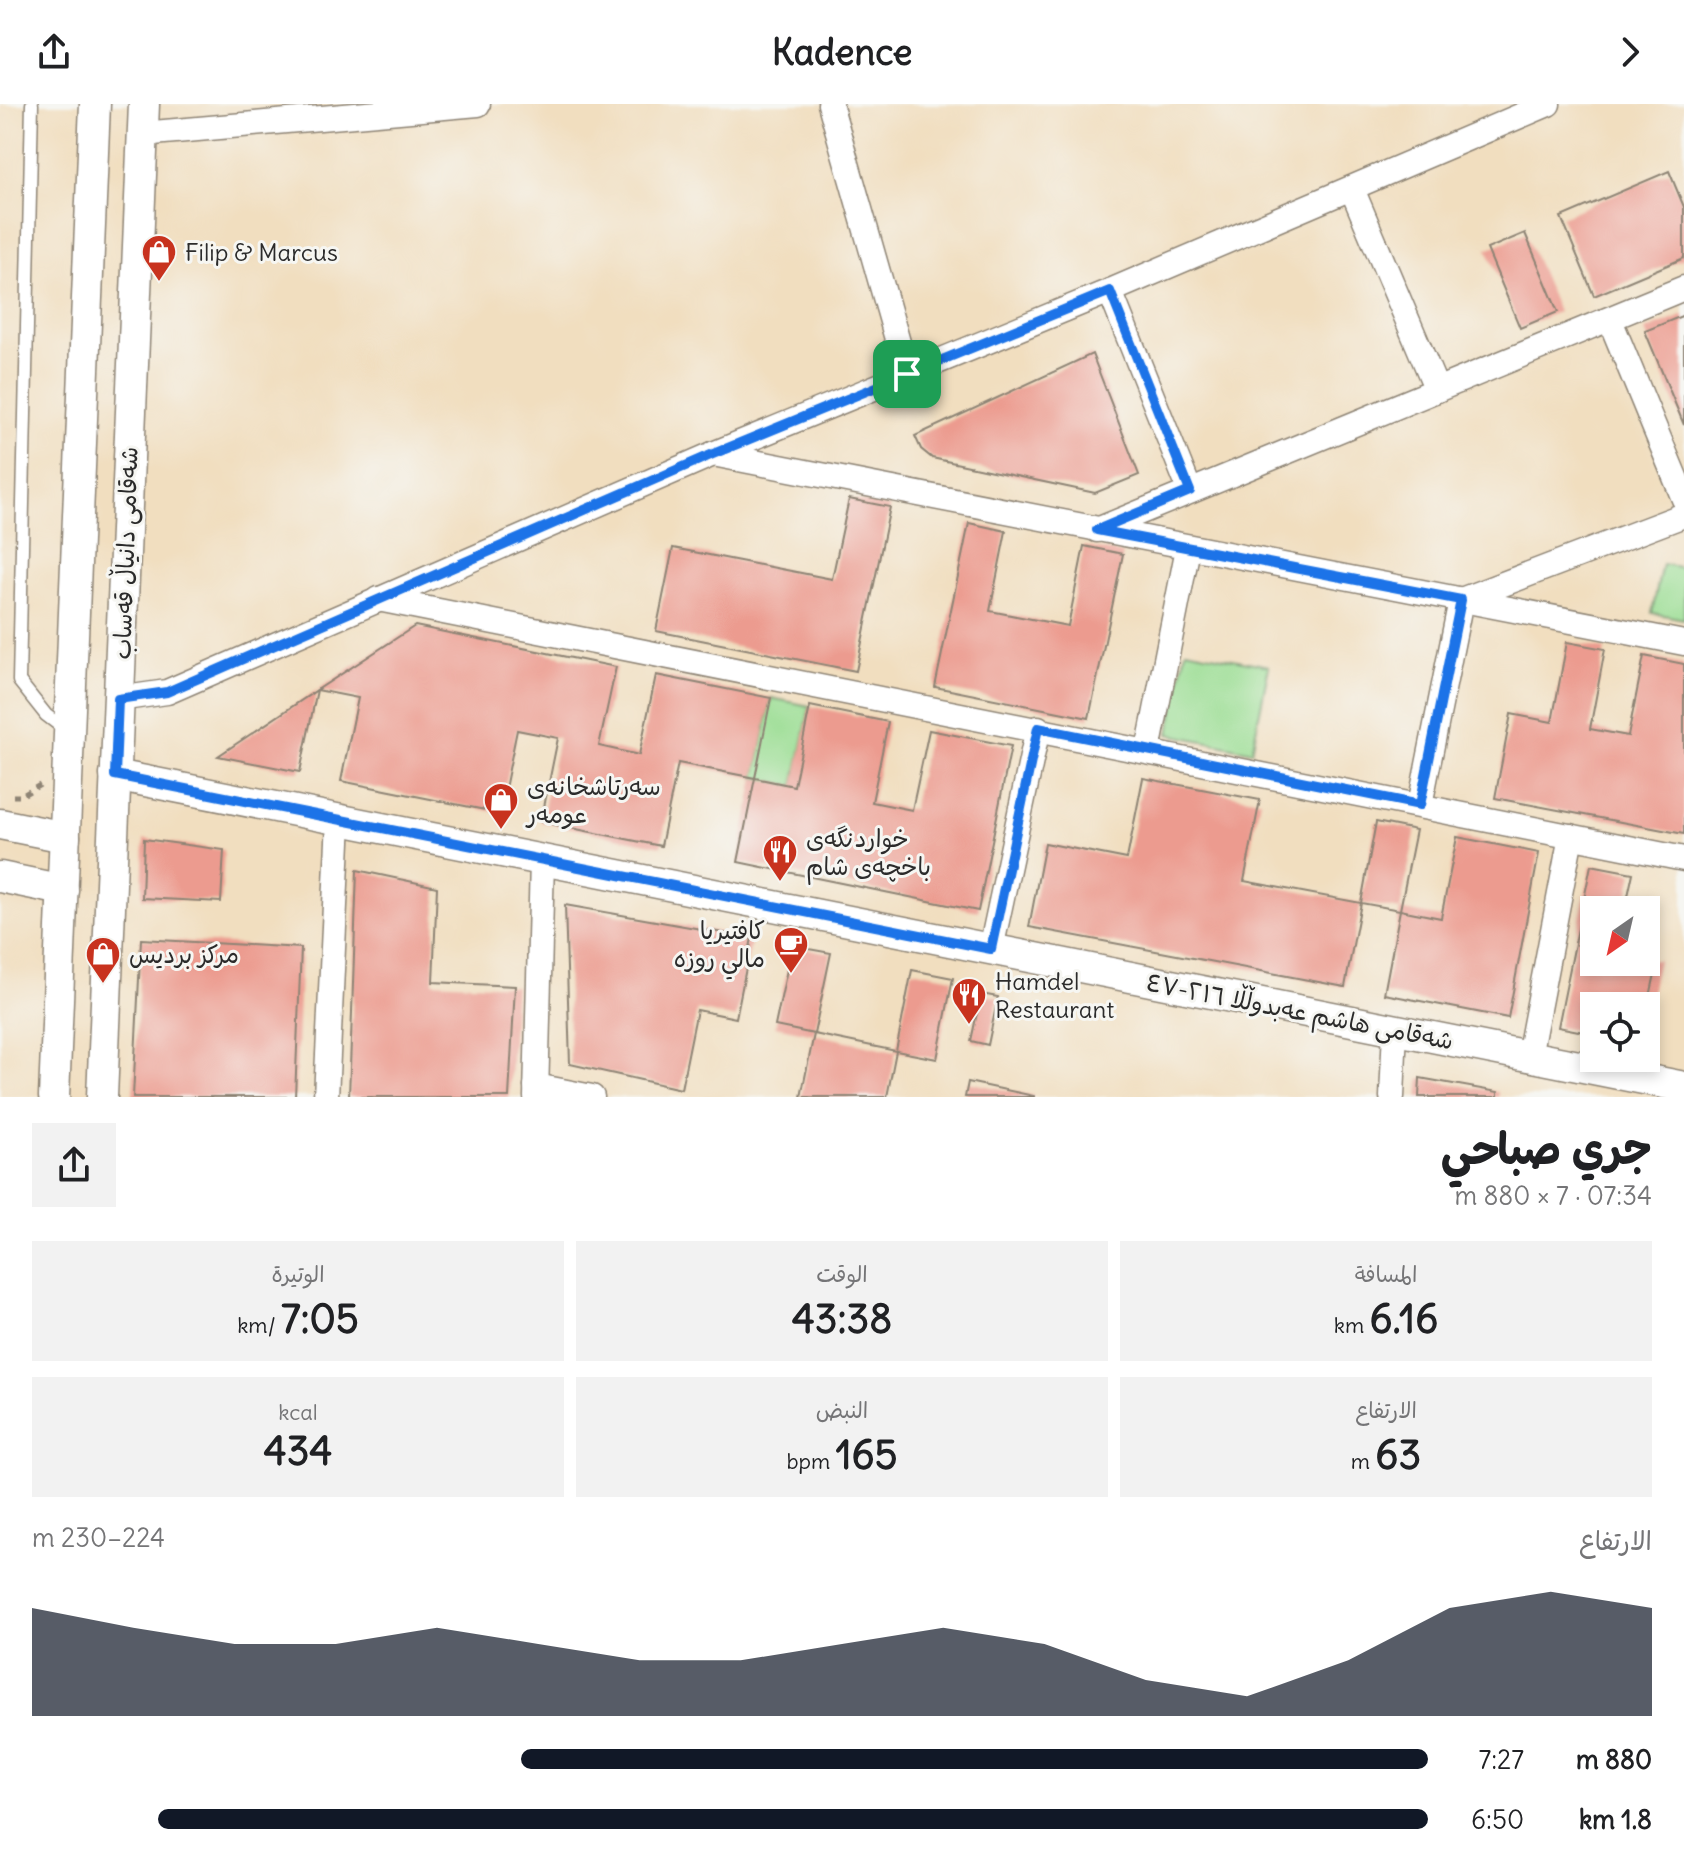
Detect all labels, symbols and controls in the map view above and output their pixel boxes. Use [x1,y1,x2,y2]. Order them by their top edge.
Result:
icon: share [32,30,76,74]
text: Kadence [772,30,912,75]
icon: forward [1608,30,1652,74]
shop icon: Filip & Marcus [140,233,178,283]
place label: Filip & Marcus [185,237,338,267]
pin [873,340,941,408]
icon: arrive [885,352,929,396]
street label: شەقامی دانیاڵ قەساب [104,446,145,660]
place label: سەرتاشخانەی عومەر [525,771,661,830]
shop icon: سەرتاشخانەی عومەر [482,781,520,831]
place label: خواردنگەی باخچەی شام [806,823,931,885]
restaurant icon: خواردنگەی باخچەی شام [761,833,799,883]
north arrow [1580,896,1660,976]
map controls [1580,896,1660,1072]
place label: كافتيريا مالي روزه [674,915,765,980]
cafe icon: كافتيريا مالي روزه [772,925,810,975]
shop icon: مرکز بردیس [84,935,122,985]
place label: مرکز بردیس [129,939,239,969]
street label: شەقامی هاشم عەبدوڵڵا ٢١٦-٤٧ [1143,965,1456,1059]
place label: Hamdel Restaurant [995,966,1114,1024]
restaurant icon: Hamdel Restaurant [950,976,988,1026]
button: locate [1580,992,1660,1072]
text: جري صباحي [1441,1121,1652,1176]
button: share [32,1123,116,1207]
text: 07:34 · 7 × 880 m [1454,1179,1652,1212]
text: الوتيرة [271,1260,325,1288]
text: الوقت [816,1260,868,1288]
text: المسافة [1355,1260,1417,1288]
text: 7:05 [281,1294,359,1344]
text: 43:38 [792,1294,892,1344]
text: 6.16 [1370,1294,1438,1344]
text: /km [237,1311,281,1339]
text: km [1334,1311,1370,1339]
text: النبض [816,1396,868,1424]
text: الارتفاع [1355,1396,1417,1424]
text: kcal [278,1398,318,1426]
text: 434 [264,1426,332,1476]
text: 165 [836,1430,898,1480]
text: 63 [1375,1430,1421,1480]
text: bpm [786,1447,836,1475]
text: m [1351,1447,1375,1475]
text: 224–230 m [32,1521,165,1554]
text: الارتفاع [1579,1524,1652,1557]
text: 7:27 [1478,1743,1524,1776]
text: 880 m [1576,1743,1652,1776]
text: 6:50 [1471,1803,1524,1836]
text: 1.8 km [1579,1803,1652,1836]

